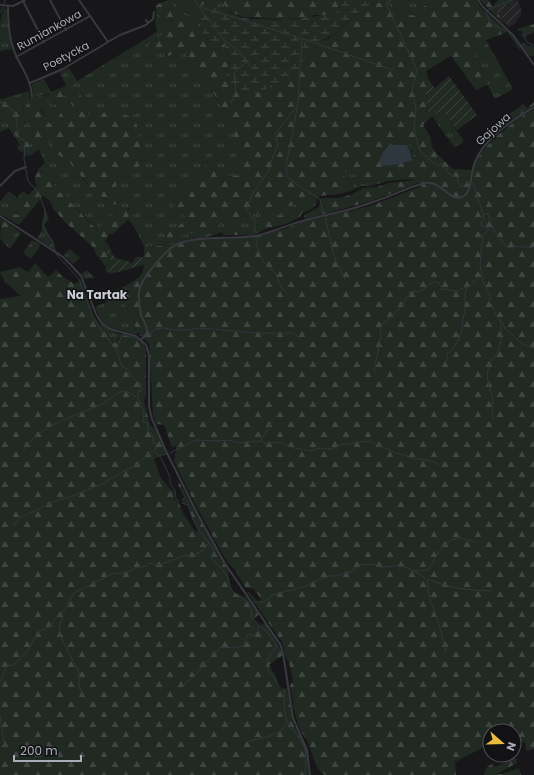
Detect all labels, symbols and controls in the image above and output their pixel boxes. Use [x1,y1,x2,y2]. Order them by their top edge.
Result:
street label: Rumiankowa [14,6,84,54]
street label: Poetycka [40,37,92,75]
street label: Gajowa [472,109,514,149]
district label: Na Tartak [67,286,128,303]
north arrow [482,723,522,763]
scale bar [14,737,81,763]
text: N [502,740,520,753]
text: 200 m [20,742,58,759]

